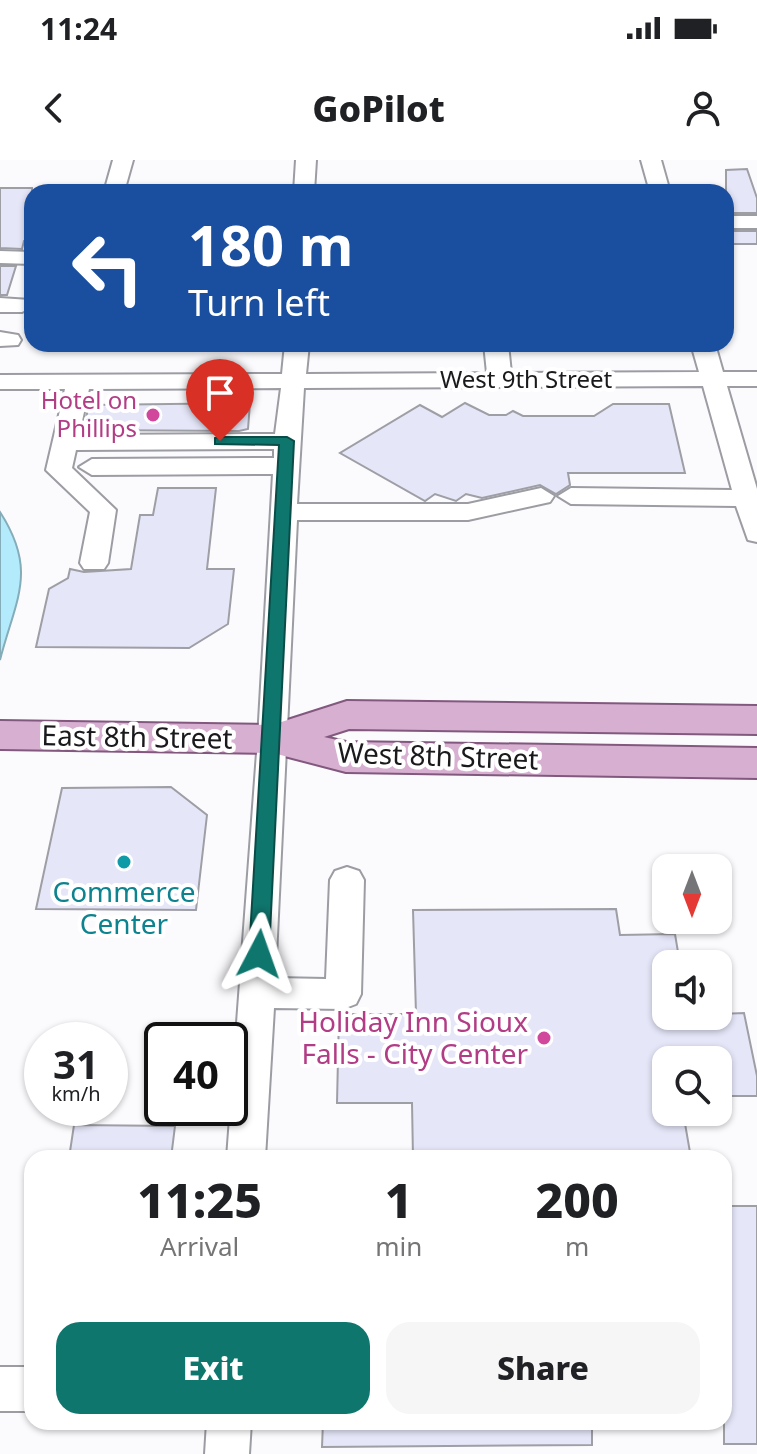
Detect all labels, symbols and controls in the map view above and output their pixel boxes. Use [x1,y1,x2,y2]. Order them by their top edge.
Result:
text: 11:24 [40,8,117,49]
text: GoPilot [312,84,445,133]
icon: back [32,86,76,130]
icon: person [681,86,725,130]
text: 180 m [188,206,353,282]
icon: left [56,216,160,320]
text: Turn left [188,278,330,327]
pin [186,359,254,441]
street label: West 9th Street [440,362,612,395]
icon: arrive [198,371,242,415]
place label: Hotel on Phillips [41,383,137,444]
marker: Hotel on Phillips [144,406,162,424]
street label: East 8th Street [41,715,233,757]
street label: West 8th Street [337,733,539,777]
marker: Commerce Center [115,853,133,871]
north arrow [652,854,732,934]
map controls [652,854,732,1126]
place label: Commerce Center [52,872,196,942]
position arrow [217,912,301,996]
button: sound [652,950,732,1030]
place label: Holiday Inn Sioux Falls - City Center [298,1002,528,1072]
speed limit sign: 40 [144,1022,248,1126]
marker: Holiday Inn Sioux Falls - City Center [535,1029,553,1047]
text: 31 [53,1036,99,1091]
button: search [652,1046,732,1126]
text: km/h [51,1080,101,1107]
text: 11:25 [137,1167,262,1232]
text: 1 [385,1167,413,1232]
text: 200 [536,1167,619,1232]
text: Arrival [160,1228,239,1264]
text: min [375,1228,422,1264]
text: m [565,1228,589,1264]
button: Exit [56,1322,370,1414]
button: Share [386,1322,700,1414]

